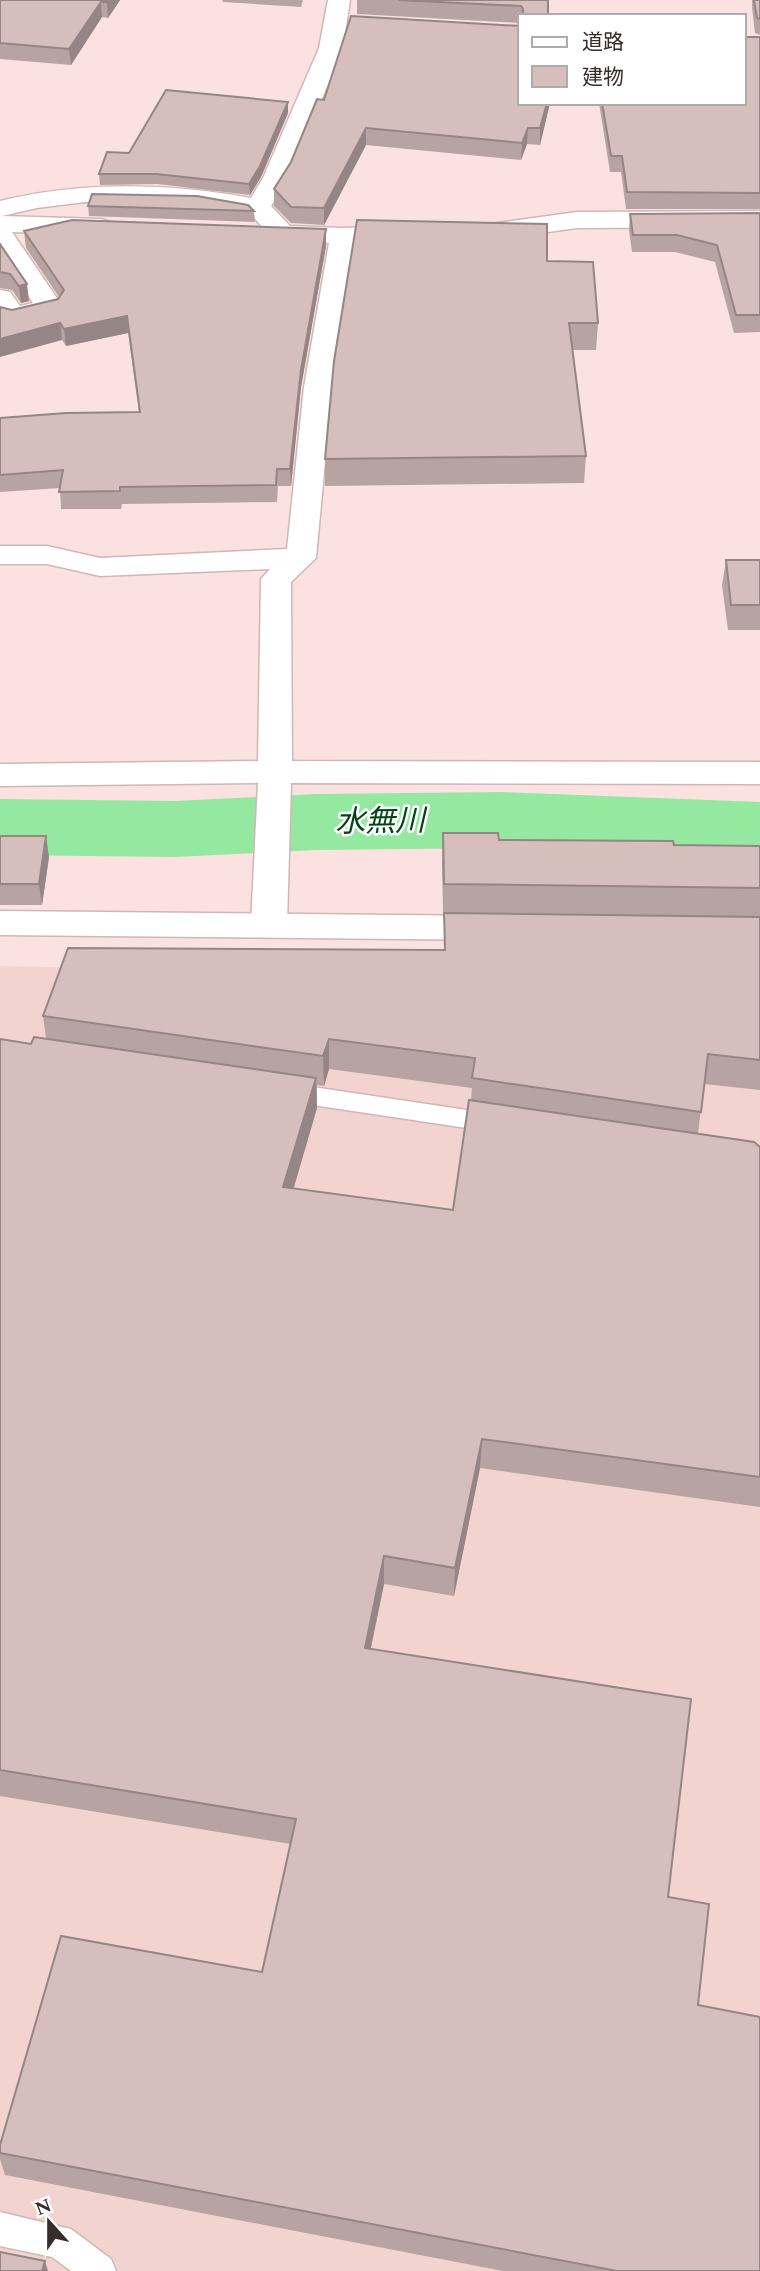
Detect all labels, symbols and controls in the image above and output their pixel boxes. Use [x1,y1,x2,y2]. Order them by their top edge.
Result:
legend [518,14,746,105]
text: 道路 [582,27,624,59]
text: 建物 [582,62,624,94]
water label: 水無川 [335,798,428,846]
north arrow [14,2187,84,2257]
text: N [31,2191,56,2224]

